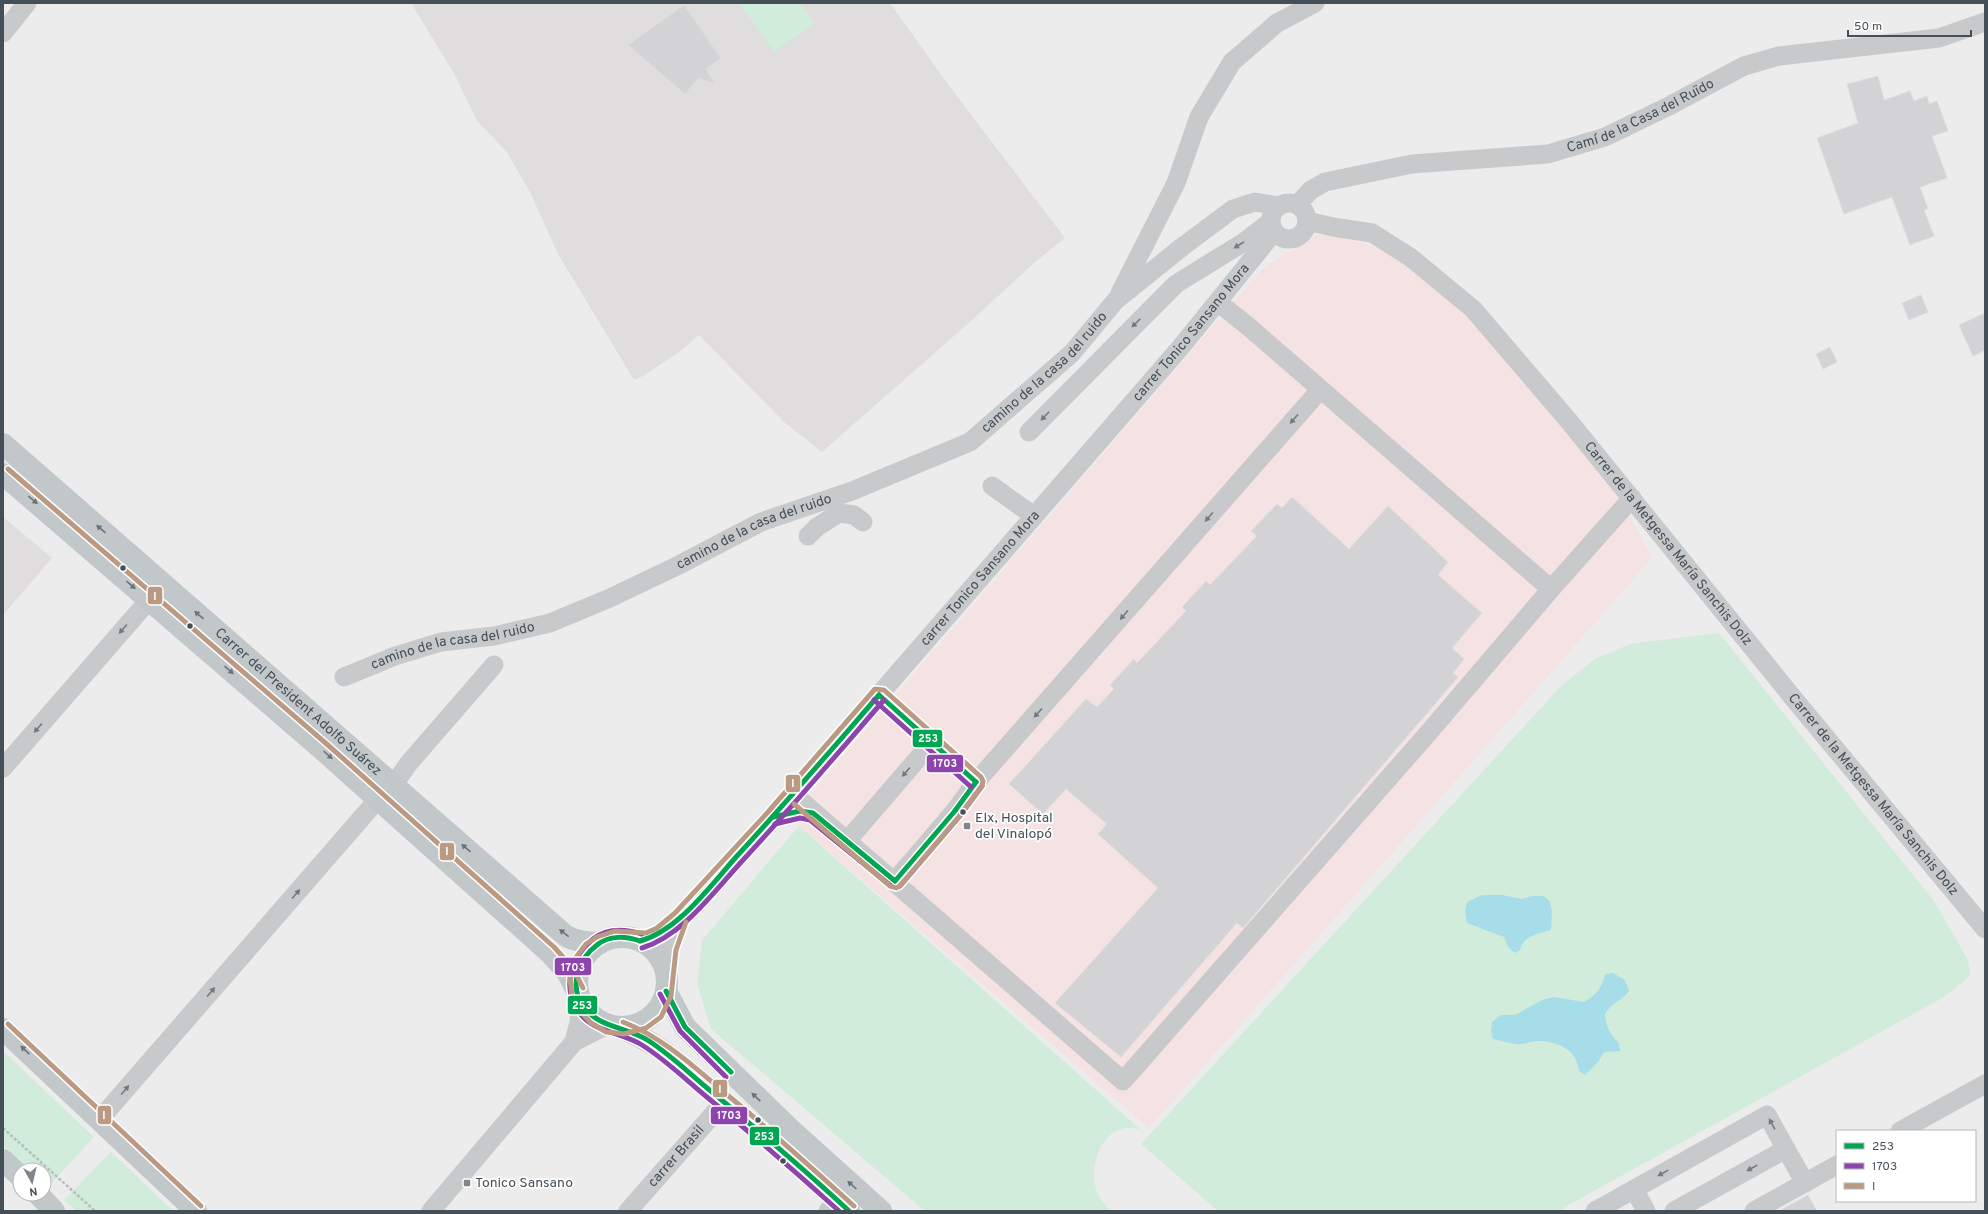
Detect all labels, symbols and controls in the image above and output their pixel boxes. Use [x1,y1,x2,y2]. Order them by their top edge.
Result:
scale bar [1848,12,1971,38]
text: 50 m [1854,19,1882,35]
street label: Camí de la Casa del Ruïdo [1565,75,1717,156]
one-way arrow [1234,241,1244,249]
street label: carrer Tonico Sansano Mora [1129,260,1253,405]
street label: camino de la casa del ruido [978,308,1111,437]
one-way arrow [1131,318,1141,328]
one-way arrow [1040,411,1050,421]
one-way arrow [1290,414,1299,424]
street label: Carrer de la Metgessa María Sanchis Dolz [1580,438,1756,649]
street label: camino de la casa del ruido [674,490,834,573]
one-way arrow [27,495,38,504]
street label: carrer Tonico Sansano Mora [917,507,1043,650]
one-way arrow [1204,512,1214,522]
one-way arrow [96,525,107,534]
unlabelled marker [118,563,128,573]
one-way arrow [126,580,136,589]
line badge: I [147,586,163,605]
text: I [153,590,157,604]
one-way arrow [1119,610,1128,620]
one-way arrow [195,611,204,620]
street label: camino de la casa del ruido [368,618,537,673]
unlabelled marker [185,621,195,631]
one-way arrow [119,624,128,635]
street label: Carrer del President Adolfo Suárez [211,624,385,779]
one-way arrow [224,665,235,674]
street label: Carrer de la Metgessa María Sanchis Dolz [1784,690,1962,899]
one-way arrow [1033,707,1042,718]
one-way arrow [34,723,43,732]
line badge: 253 [912,729,943,748]
text: 253 [918,732,938,746]
one-way arrow [323,750,333,759]
line badge: 1703 [926,754,964,773]
text: 1703 [933,757,957,771]
one-way arrow [902,767,911,776]
line badge: I [785,774,801,793]
text: I [791,777,795,791]
unlabelled marker [958,807,968,817]
place label: Elx, Hospital del Vinalopó [975,810,1053,843]
marker: Elx, Hospital del Vinalopó [962,821,972,831]
line badge: I [439,842,455,861]
one-way arrow [461,843,471,852]
text: I [445,845,449,859]
one-way arrow [291,889,300,898]
one-way arrow [558,929,569,938]
line badge: 1703 [554,957,592,976]
text: 1703 [561,961,585,975]
one-way arrow [206,986,215,997]
line badge: 253 [567,995,598,1015]
text: 253 [572,999,592,1013]
one-way arrow [20,1045,30,1055]
line badge: I [712,1079,728,1098]
text: I [718,1083,722,1097]
one-way arrow [121,1085,130,1095]
one-way arrow [751,1092,761,1101]
line badge: I [97,1105,112,1125]
line badge: 1703 [710,1106,748,1125]
text: I [102,1109,106,1123]
text: 1703 [717,1109,741,1123]
unlabelled marker [753,1115,763,1125]
one-way arrow [1769,1119,1776,1130]
street label: carrer Brasil [644,1122,708,1191]
line badge: 253 [749,1126,780,1146]
text: 253 [754,1130,774,1144]
legend [1836,1130,1976,1202]
text: 253 [1872,1139,1894,1155]
unlabelled marker [778,1156,788,1166]
text: 1703 [1872,1159,1897,1175]
north arrow [12,1162,52,1202]
one-way arrow [1746,1165,1758,1171]
one-way arrow [1657,1170,1669,1177]
place label: Tonico Sansano [475,1175,573,1192]
marker: Tonico Sansano [462,1178,472,1188]
text: I [1872,1179,1875,1195]
one-way arrow [847,1181,856,1190]
text: N [28,1183,38,1198]

